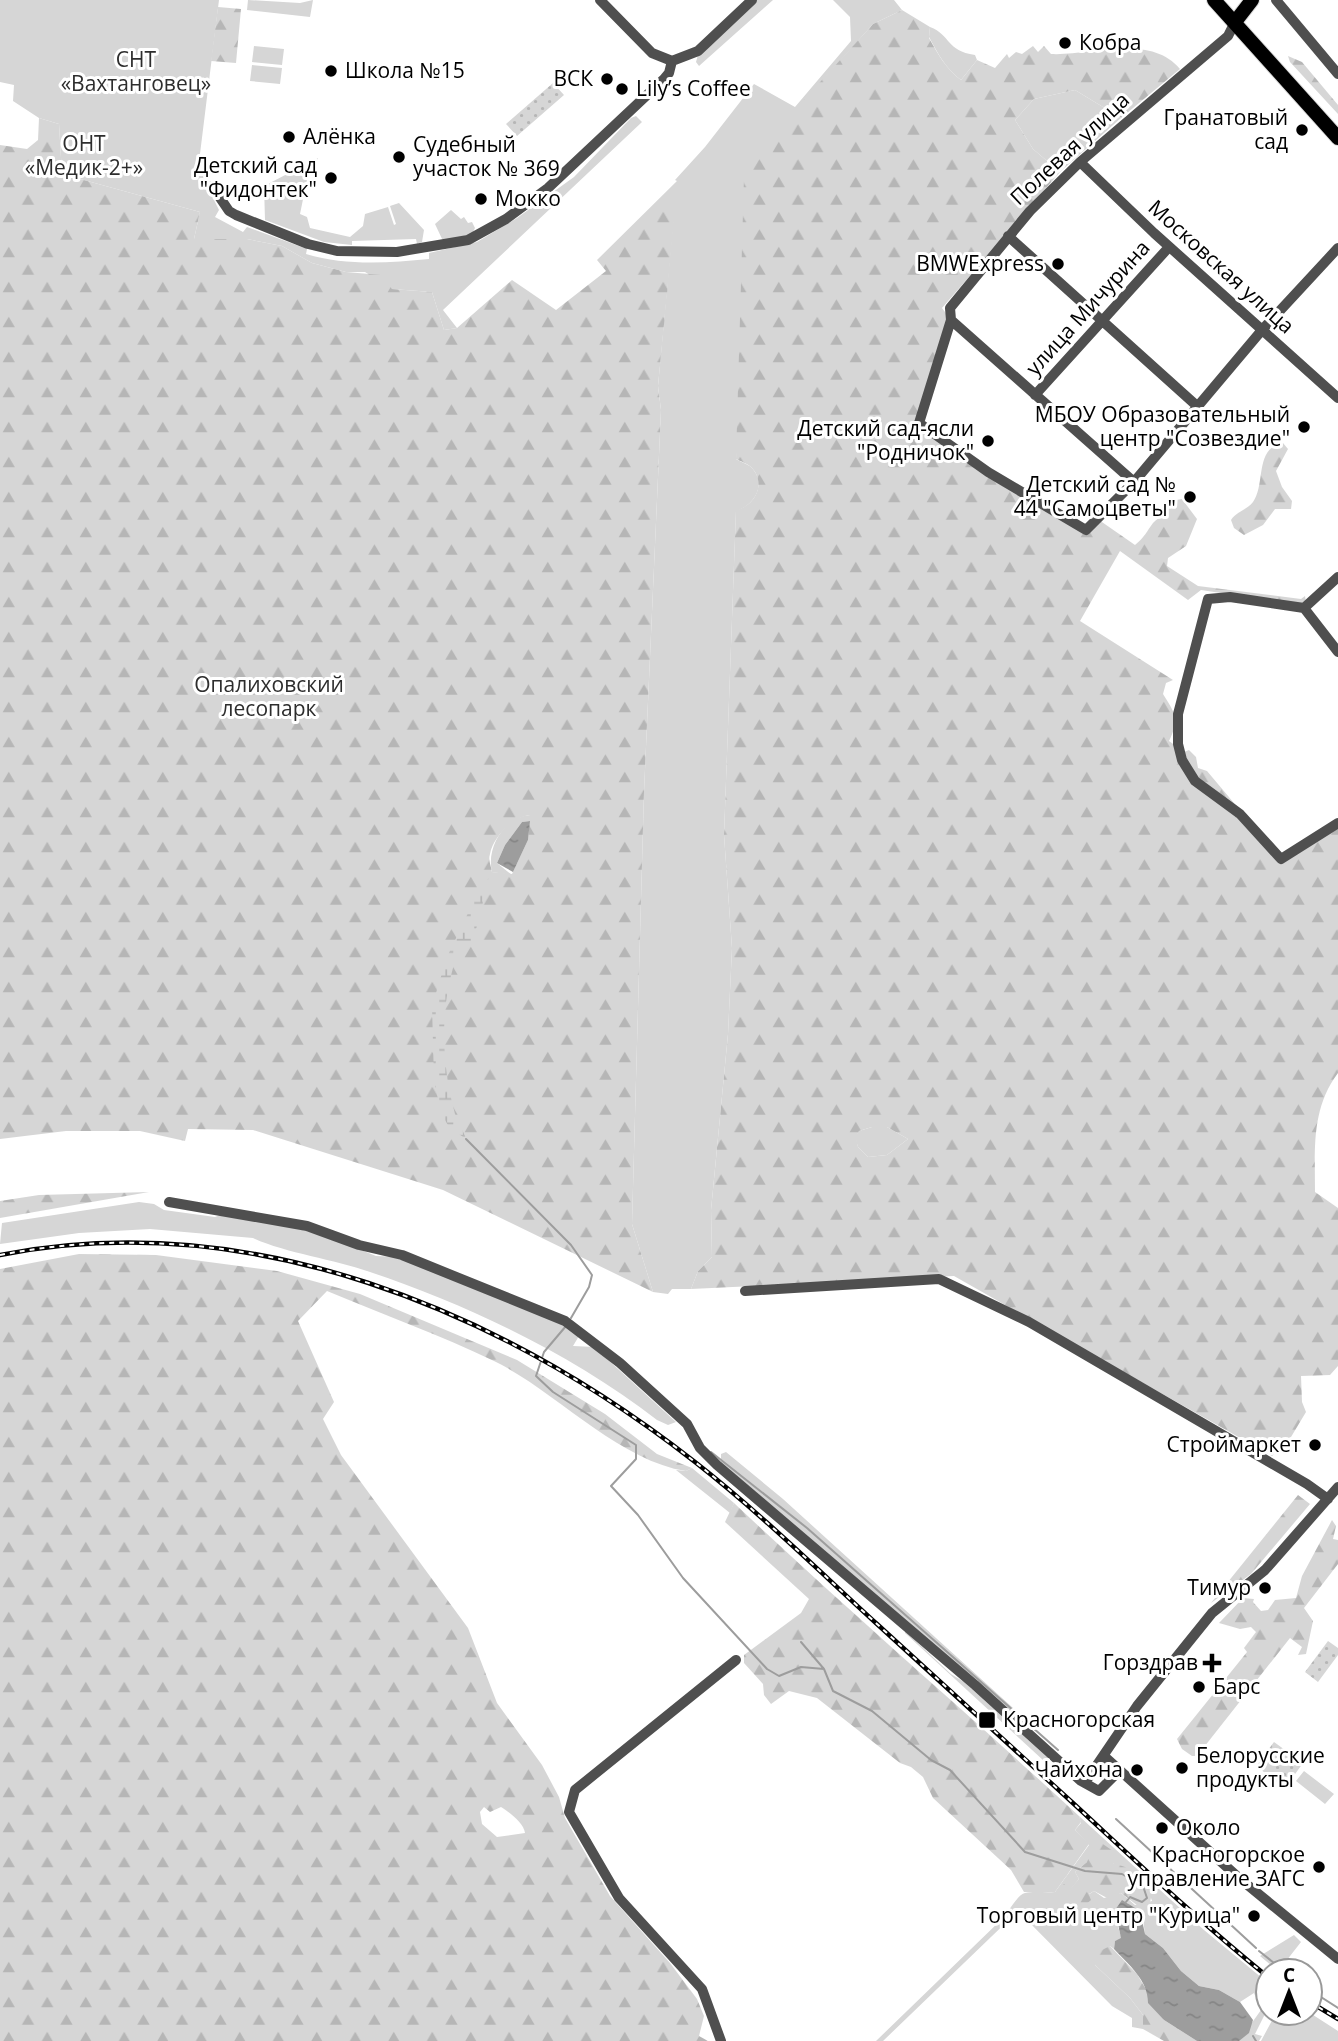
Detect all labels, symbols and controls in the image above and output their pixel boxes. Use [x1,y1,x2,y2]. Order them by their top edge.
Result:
place label: Кобра [1079,28,1141,56]
marker: Кобра [1057,35,1073,51]
park label: СНТ «Вахтанговец» [61,45,211,97]
place label: Школа №15 [345,56,465,84]
marker: Школа №15 [323,63,339,79]
place label: ВСК [553,64,593,92]
marker: ВСК [599,71,615,87]
place label: Lily’s Coffee [636,74,751,102]
marker: Lily’s Coffee [614,81,630,97]
street label: Полевая улица [1004,86,1135,211]
place label: Гранатовый сад [1164,103,1288,155]
place label: Алёнка [303,122,376,150]
marker: Гранатовый сад [1294,122,1310,138]
park label: ОНТ «Медик-2+» [25,129,143,181]
marker: Алёнка [281,129,297,145]
place label: Судебный участок № 369 [413,130,560,182]
marker: Судебный участок № 369 [391,149,407,165]
place label: Детский сад "Фидонтек" [194,151,317,203]
marker: Детский сад "Фидонтек" [323,170,339,186]
place label: Мокко [495,184,561,212]
marker: Мокко [473,191,489,207]
street label: Московская улица [1143,193,1301,339]
street label: улица Мичурина [1019,234,1155,381]
place label: BMWExpress [916,249,1044,277]
marker: BMWExpress [1050,256,1066,272]
place label: МБОУ Образовательный центр "Созвездие" [1035,400,1290,452]
place label: Детский сад-ясли "Родничок" [797,414,974,466]
marker: МБОУ Образовательный центр "Созвездие" [1296,419,1312,435]
marker: Детский сад-ясли "Родничок" [980,433,996,449]
place label: Детский сад № 44 "Самоцветы" [1014,470,1176,522]
marker: Детский сад № 44 "Самоцветы" [1182,489,1198,505]
park label: Опалиховский лесопарк [194,670,344,722]
place label: Строймаркет [1167,1430,1301,1458]
marker: Строймаркет [1307,1437,1323,1453]
place label: Тимур [1187,1573,1251,1601]
marker: Тимур [1257,1580,1273,1596]
place label: Горздрав [1103,1648,1198,1676]
marker: Горздрав [1204,1655,1220,1671]
place label: Барс [1213,1672,1260,1700]
marker: Барс [1191,1679,1207,1695]
place label: Красногорская [1003,1705,1155,1733]
marker: Красногорская [977,1710,997,1730]
place label: Белорусские продукты [1196,1741,1325,1793]
place label: Чайхона [1035,1755,1123,1783]
marker: Белорусские продукты [1174,1760,1190,1776]
marker: Чайхона [1129,1762,1145,1778]
place label: Около [1176,1813,1240,1841]
marker: Около [1154,1820,1170,1836]
place label: Красногорское управление ЗАГС [1128,1840,1305,1892]
marker: Красногорское управление ЗАГС [1311,1859,1327,1875]
place label: Торговый центр "Курица" [977,1901,1240,1929]
marker: Торговый центр "Курица" [1246,1908,1262,1924]
north arrow [1254,1957,1324,2027]
text: С [1283,1962,1295,1988]

